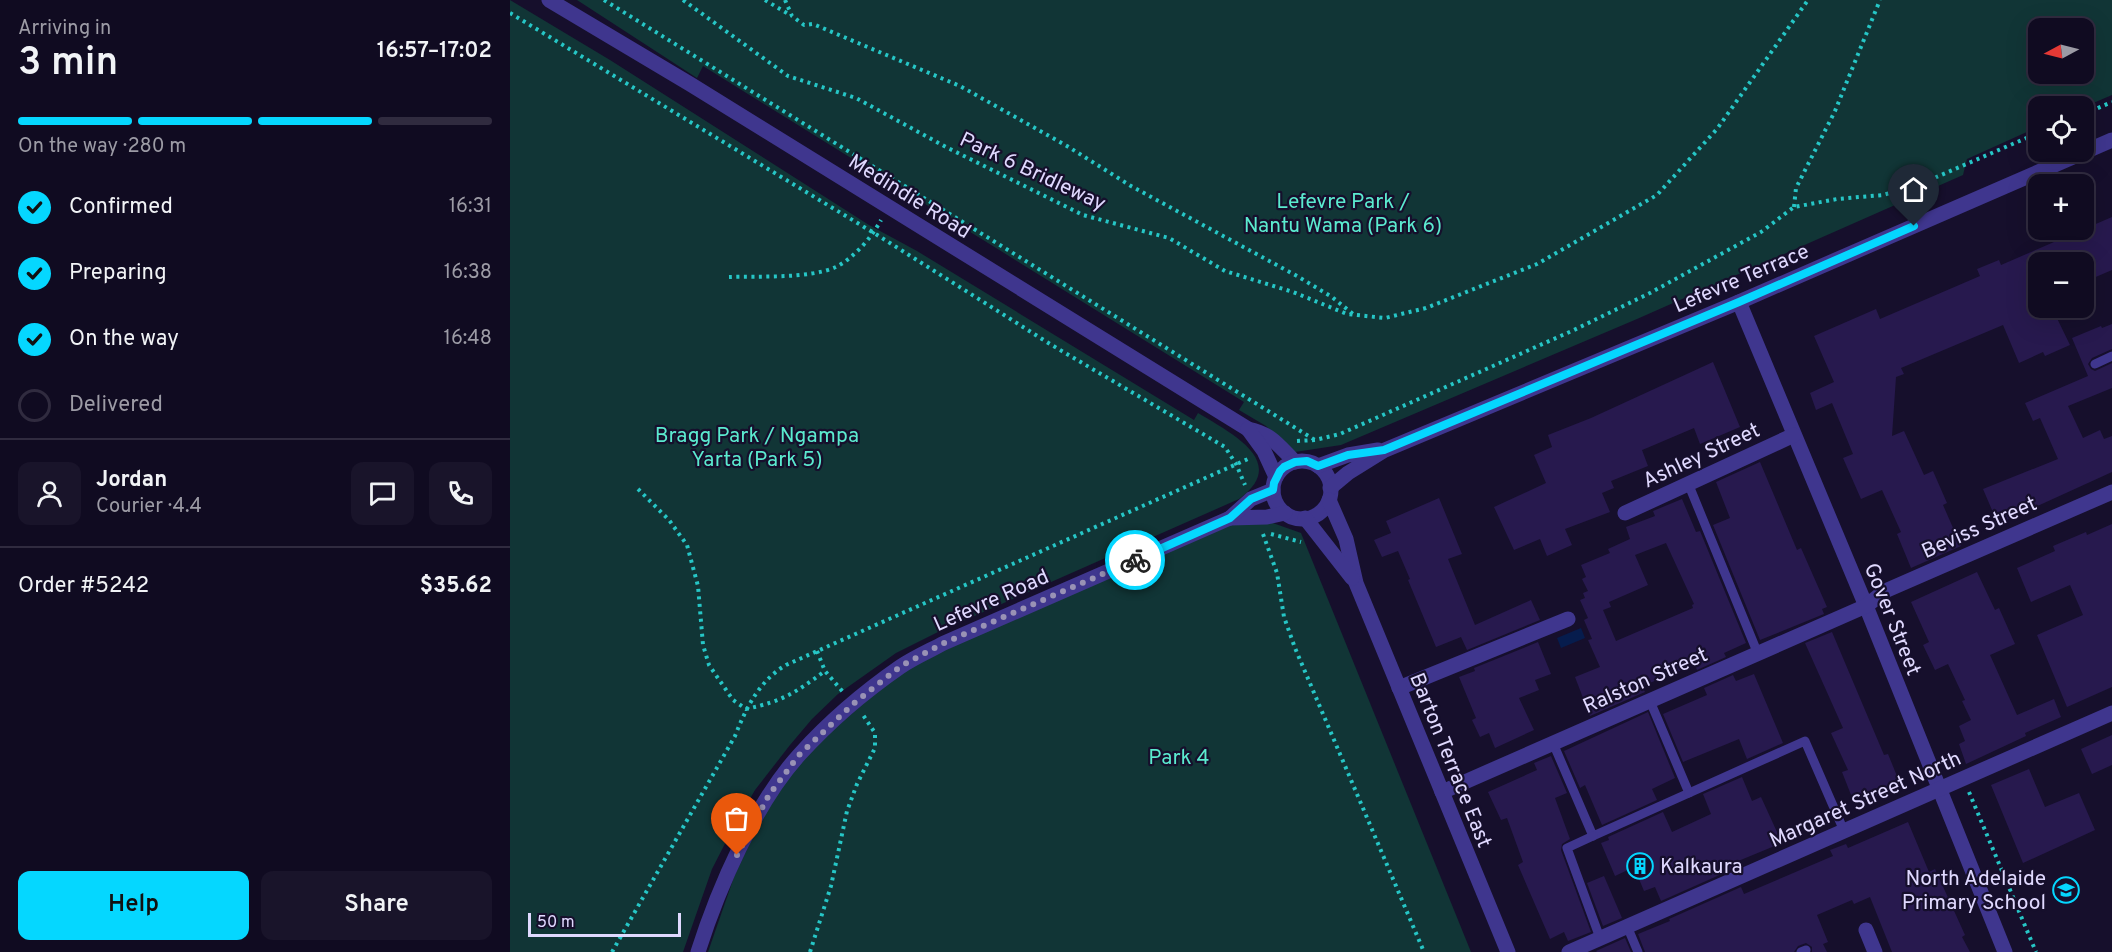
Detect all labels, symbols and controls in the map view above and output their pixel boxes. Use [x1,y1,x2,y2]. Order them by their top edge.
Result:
text: Arriving in [18,16,111,42]
north arrow [2028,18,2094,84]
map controls [2028,18,2094,318]
text: 16:57–17:02 [377,38,492,65]
text: 3 min [18,40,118,89]
button: locate [2028,96,2094,162]
street label: Park 6 Bridleway [955,127,1110,218]
text: On the way · 280 m [18,134,186,160]
street label: Medindie Road [843,149,976,246]
pin [1888,164,1939,226]
icon: home [1897,173,1930,206]
button: + [2028,174,2094,240]
park label: Lefevre Park / Nantu Wama (Park 6) [1244,189,1442,240]
icon: check [18,191,51,224]
text: Confirmed [69,194,173,221]
text: 16:31 [449,194,492,220]
street label: Lefevre Terrace [1670,239,1814,320]
button: − [2028,252,2094,318]
icon: check [18,257,51,290]
text: Preparing [69,260,167,287]
text: 16:38 [444,260,492,286]
icon: check [18,323,51,356]
text: On the way [69,326,179,353]
text: 16:48 [443,326,492,352]
text: Delivered [69,392,163,419]
street label: Ashley Street [1639,417,1764,495]
park label: Bragg Park / Ngampa Yarta (Park 5) [655,423,859,474]
button: person [18,462,81,525]
button: chat [351,462,414,525]
button: phone [429,462,492,525]
text: Jordan [96,467,167,494]
street label: Beviss Street [1918,491,2041,566]
text: Courier · 4.4 [96,494,202,520]
courier [1105,530,1165,590]
icon: bike [1119,544,1152,577]
street label: Gover Street [1857,559,1926,680]
street label: Lefevre Road [930,564,1053,639]
text: Order #5242 [18,573,149,600]
text: $35.62 [420,573,492,600]
street label: Ralston Street [1579,642,1712,721]
street label: Barton Terrace East [1402,669,1497,852]
park label: Park 4 [1148,745,1210,772]
street label: Margaret Street North [1765,746,1966,855]
pin [711,793,762,855]
icon: bag [720,802,753,835]
building icon: Kalkaura [1625,851,1655,881]
place label: Kalkaura [1660,854,1743,881]
place label: North Adelaide Primary School [1902,866,2046,917]
button: Help [18,871,249,940]
button: Share [261,871,492,940]
school or university icon: North Adelaide Primary School [2051,875,2081,905]
scale bar [528,910,681,938]
text: 50 m [537,913,575,933]

